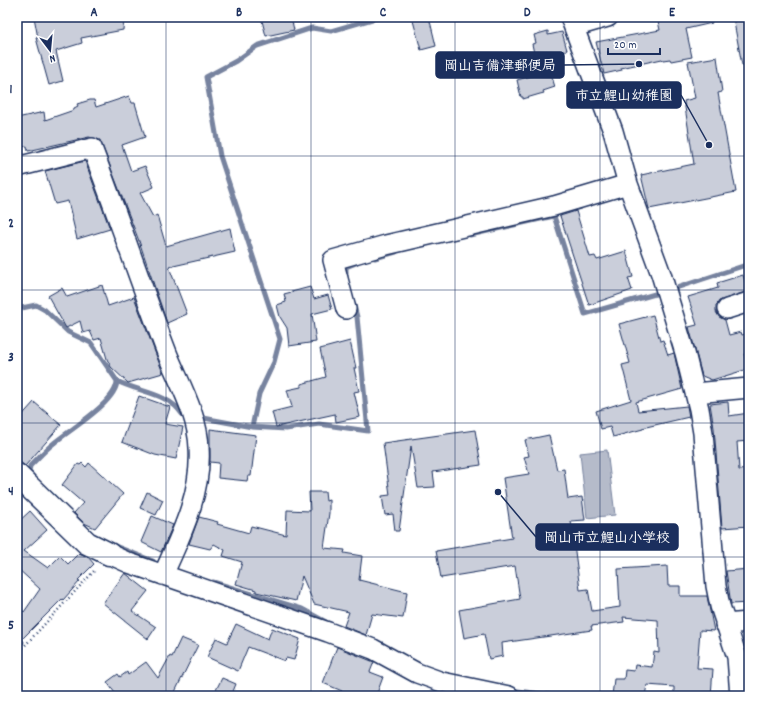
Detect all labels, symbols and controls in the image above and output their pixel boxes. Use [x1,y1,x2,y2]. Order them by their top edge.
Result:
text: A [90,4,98,23]
text: B [236,4,242,23]
text: C [380,4,387,23]
text: D [524,4,531,23]
text: E [669,4,676,23]
north arrow [30,30,70,70]
scale bar [608,30,660,56]
text: 20 m [614,37,637,54]
text: N [47,49,57,66]
callout: 岡山吉備津郵便局 [436,52,564,78]
text: 岡山吉備津郵便局 [444,57,556,77]
text: 1 [10,81,13,100]
callout: 市立鯉山幼稚園 [567,82,681,108]
text: 市立鯉山幼稚園 [575,87,673,107]
text: 2 [8,215,14,234]
text: 3 [8,349,14,368]
text: 4 [8,483,14,502]
callout: 岡山市立鯉山小学校 [536,524,678,550]
text: 岡山市立鯉山小学校 [544,529,670,549]
text: 5 [8,617,14,636]

